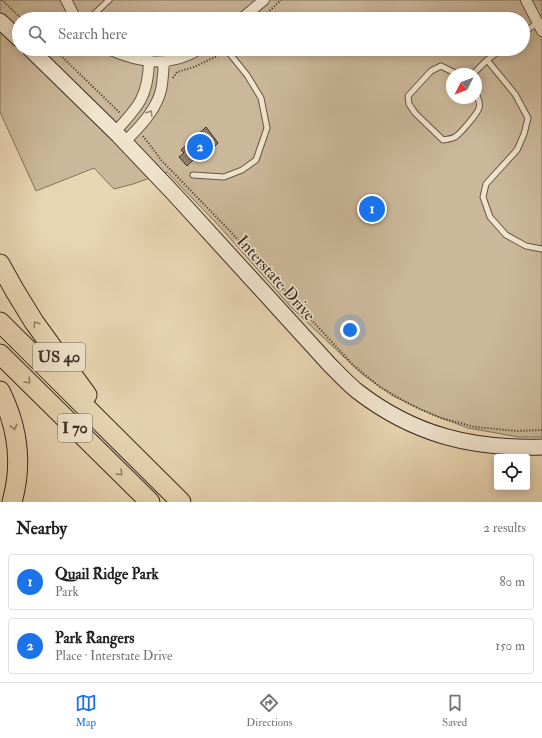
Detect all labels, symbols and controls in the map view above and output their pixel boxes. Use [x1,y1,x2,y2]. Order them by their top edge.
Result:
search box [12,12,530,56]
icon: search [26,23,48,45]
text: Search here [58,25,127,44]
north arrow [446,68,482,104]
one-way arrow [146,110,153,117]
pin: 2 [187,132,213,162]
pin: 1 [359,194,385,224]
street label: Interstate Drive [232,231,320,325]
your location [340,320,360,340]
one-way arrow [33,321,41,328]
road number: US 40 [33,343,85,371]
one-way arrow [23,376,31,384]
road number: I 70 [58,414,92,442]
one-way arrow [9,424,17,430]
map controls [494,454,530,490]
button: locate [494,454,530,490]
one-way arrow [115,468,123,475]
text: Nearby [16,518,67,539]
text: 2 results [483,520,526,536]
text: Quail Ridge Park [55,565,159,584]
text: 1 [28,574,32,590]
text: 80 m [499,574,525,590]
text: Park [55,584,79,600]
text: Park Rangers [55,629,134,648]
text: 2 [27,638,33,654]
text: 150 m [495,638,525,654]
text: Place · Interstate Drive [55,648,173,664]
tab: Map [75,692,97,729]
tab: Directions [246,692,293,729]
tab: Saved [442,692,467,729]

